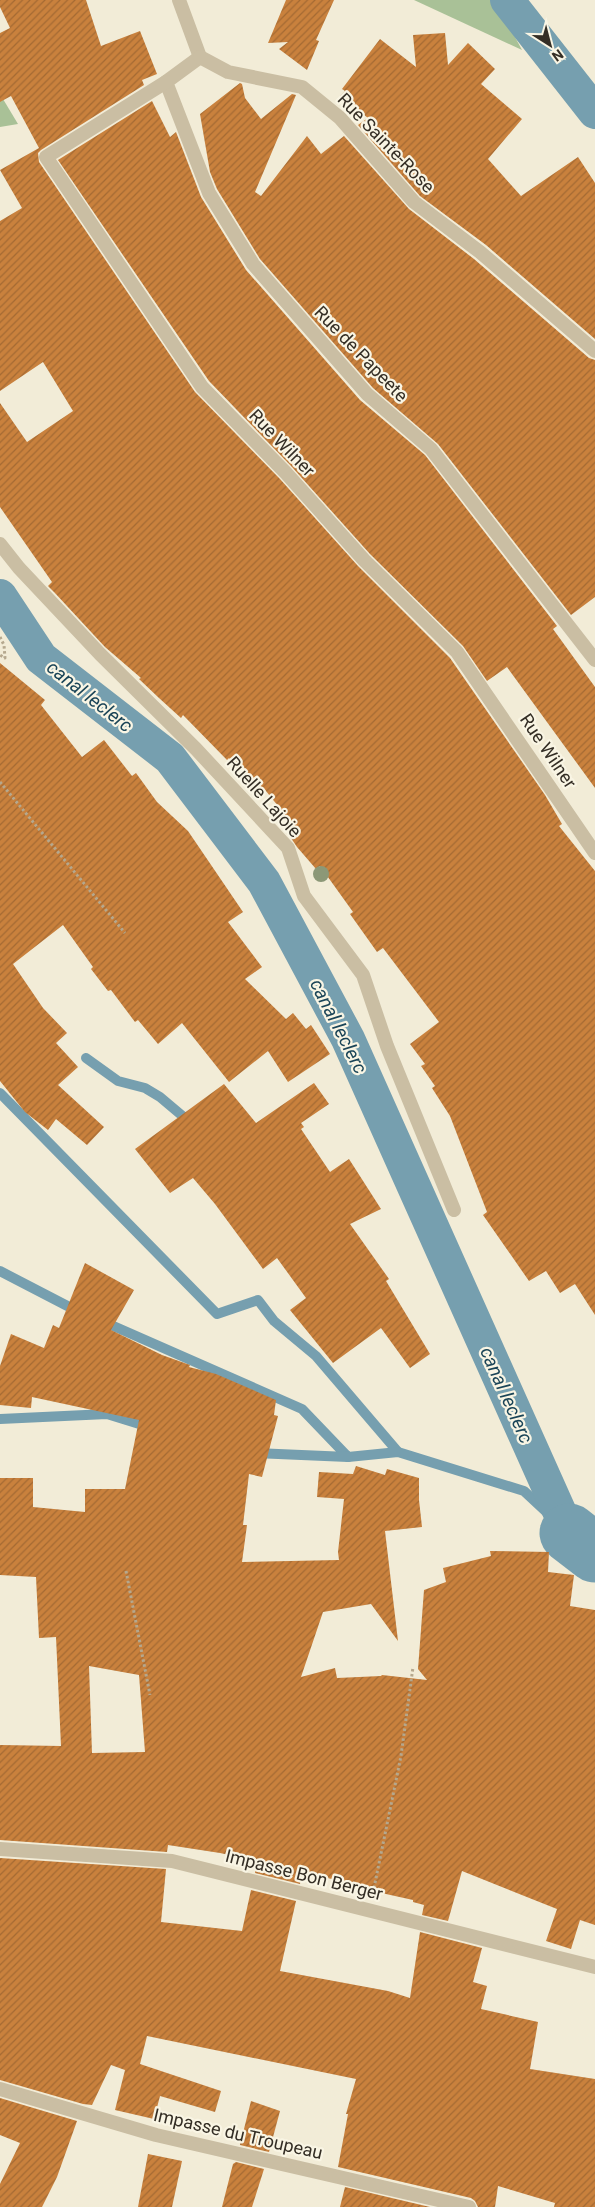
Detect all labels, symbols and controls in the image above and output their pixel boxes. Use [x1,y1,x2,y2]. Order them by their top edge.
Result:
north arrow [525,20,575,70]
text: N [549,46,566,65]
street label: Rue Sainte-Rose [334,88,439,197]
street label: Rue de Papeete [310,301,412,406]
street label: Rue Wilner [245,405,320,481]
water label: canal leclerc [42,656,138,737]
street label: Rue Wilner [516,709,581,792]
street label: Ruelle Lajoie [223,752,306,841]
water label: canal leclerc [305,975,372,1078]
water label: canal leclerc [475,1344,538,1447]
street label: Impasse Bon Berger [223,1845,385,1904]
street label: Impasse du Troupeau [152,2104,325,2163]

